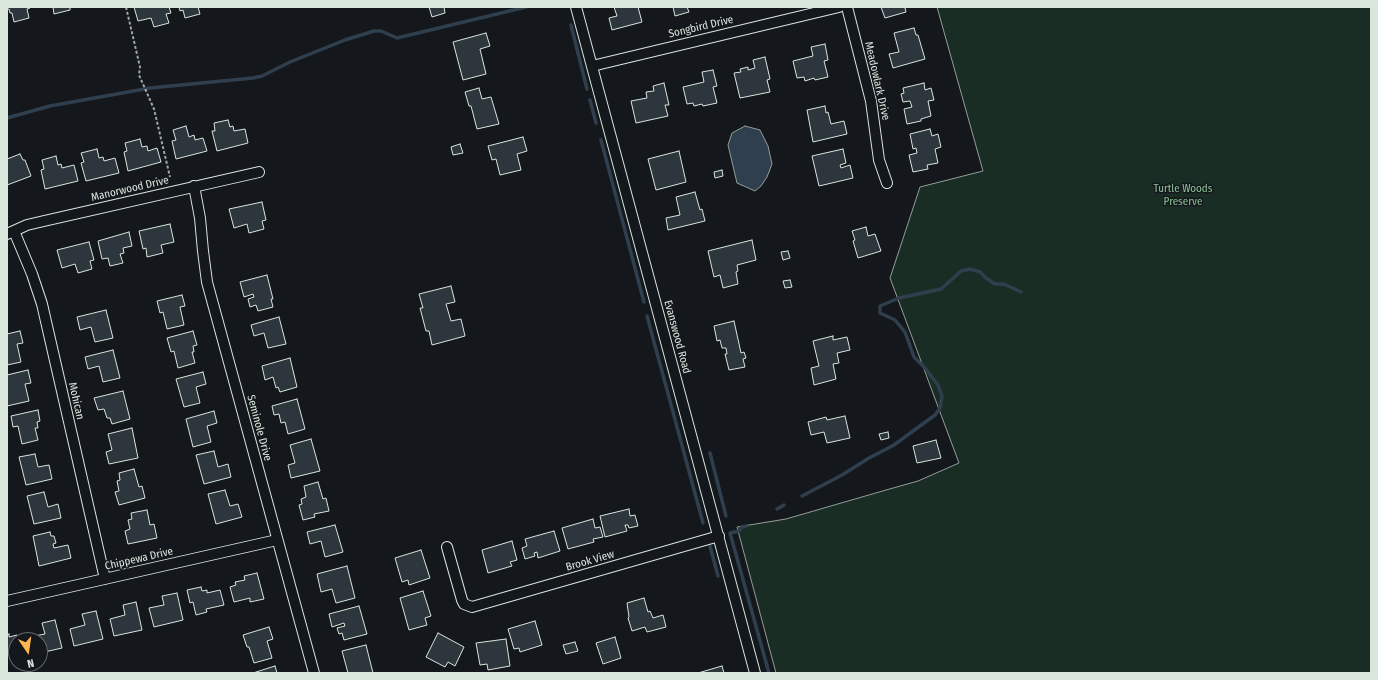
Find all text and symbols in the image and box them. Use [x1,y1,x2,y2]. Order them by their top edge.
street label: Songbird Drive [667,13,735,41]
street label: Meadowlark Drive [862,40,892,122]
street label: Manorwood Drive [90,174,170,204]
park label: Turtle Woods Preserve [1154,182,1212,208]
street label: Evanswood Road [661,299,693,375]
street label: Mohican [65,381,87,421]
street label: Seminole Drive [244,394,274,462]
street label: Chippewa Drive [104,545,174,573]
street label: Brook View [564,548,616,574]
north arrow [8,632,48,672]
text: N [26,656,35,670]

